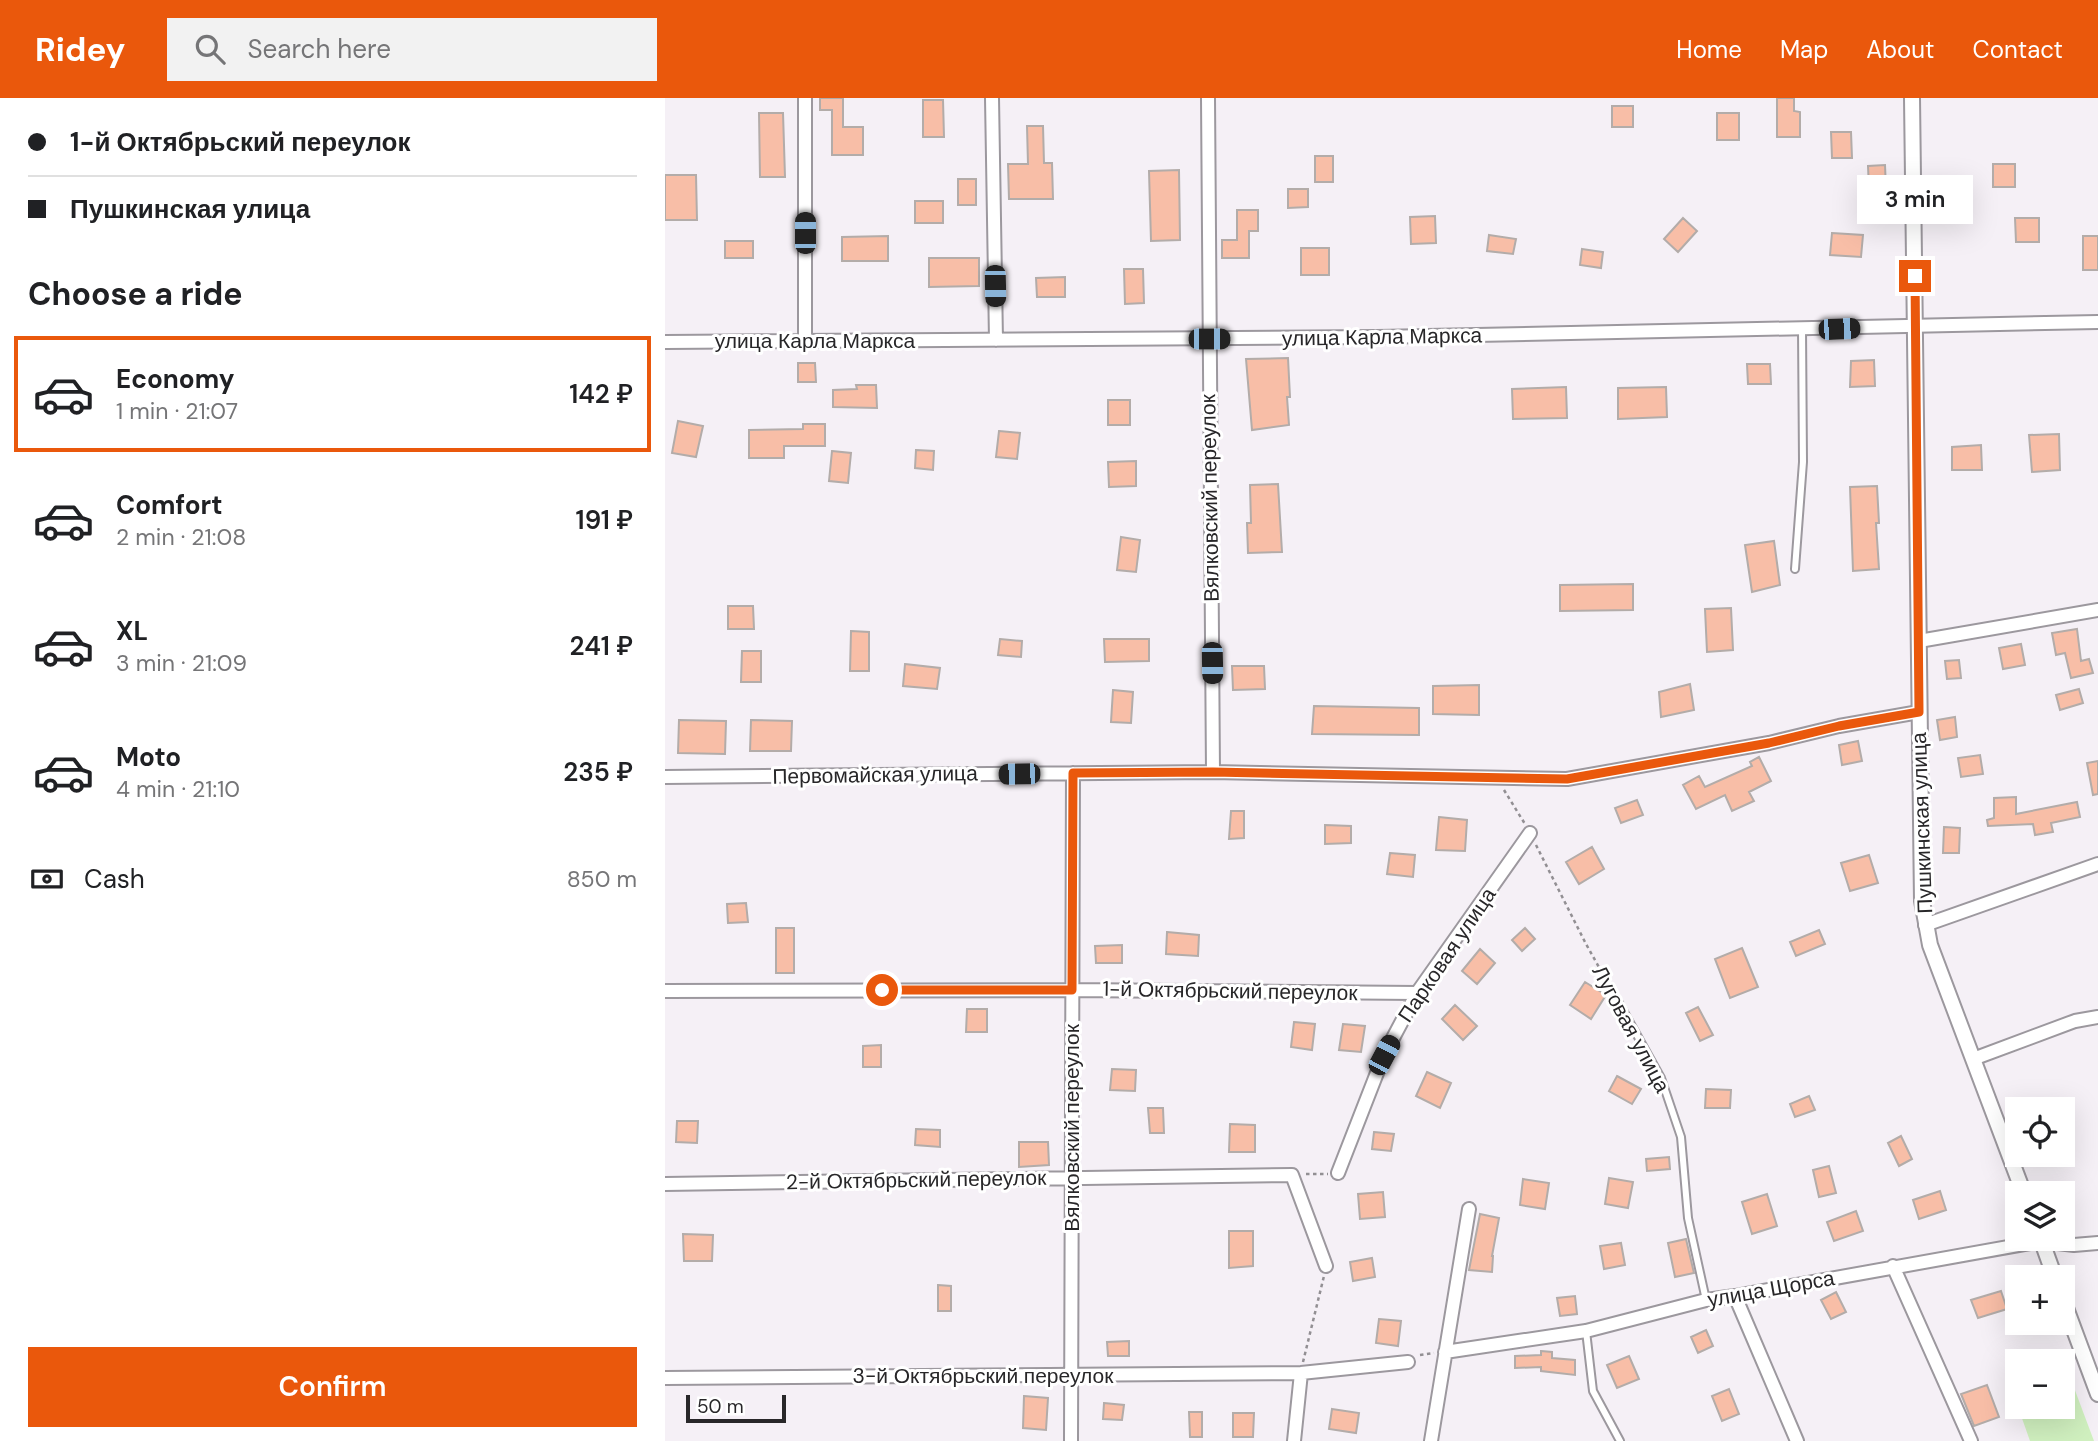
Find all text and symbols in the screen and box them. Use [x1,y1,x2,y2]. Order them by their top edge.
search box [167,18,657,81]
text: Ridey [35,28,125,71]
icon: search [191,30,229,68]
text: Search here [247,32,391,66]
text: Home [1676,34,1742,65]
text: Map [1780,34,1828,65]
text: About [1866,34,1935,65]
text: Contact [1973,34,2063,65]
text: 1-й Октябрьский переулок [70,125,411,159]
callout: 3 min [1857,174,1973,223]
text: 3 min [1885,184,1945,214]
text: Пушкинская улица [70,192,310,226]
car [795,212,816,254]
route end [1899,260,1931,292]
car [985,265,1006,307]
text: Choose a ride [28,273,243,315]
car [1818,318,1861,340]
street label: улица Карла Маркса [1282,321,1483,353]
street label: улица Карла Маркса [715,327,916,355]
car [1189,329,1231,350]
text: Economy [116,362,234,396]
icon: car [32,363,95,426]
text: 142 ₽ [569,377,633,411]
street label: Вялковский переулок [1194,393,1226,602]
text: 1 min · 21:07 [116,396,238,426]
text: Comfort [116,488,222,522]
icon: car [32,489,95,552]
text: 191 ₽ [576,503,633,537]
text: 2 min · 21:08 [116,522,246,552]
text: XL [116,614,148,648]
icon: car [32,615,95,678]
text: 241 ₽ [570,629,633,663]
car [1202,642,1223,684]
text: 3 min · 21:09 [116,648,247,678]
street label: Пушкинская улица [1905,732,1939,914]
text: Moto [116,740,181,774]
icon: car [32,741,95,804]
text: 235 ₽ [563,755,633,789]
street label: Первомайская улица [772,759,978,791]
car [998,763,1041,785]
text: 4 min · 21:10 [116,774,240,804]
icon: cash [28,860,66,898]
text: Cash [84,862,145,896]
text: 850 m [567,864,637,894]
street label: Парковая улица [1392,882,1503,1028]
street label: Луговая улица [1586,960,1677,1098]
route start [866,974,898,1006]
street label: 1-й Октябрьский переулок [1102,975,1358,1007]
street label: Вялковский переулок [1058,1023,1086,1232]
car [1365,1032,1404,1078]
map controls [2005,1097,2075,1419]
button: locate [2005,1097,2075,1167]
street label: 2-й Октябрьский переулок [786,1164,1047,1196]
button: layers [2005,1181,2075,1251]
street label: улица Щорса [1705,1264,1837,1314]
button: + [2005,1265,2075,1335]
button: Confirm [28,1347,637,1427]
button: − [2005,1349,2075,1419]
street label: 3-й Октябрьский переулок [853,1362,1114,1390]
scale bar [686,1392,786,1424]
text: 50 m [697,1394,744,1419]

